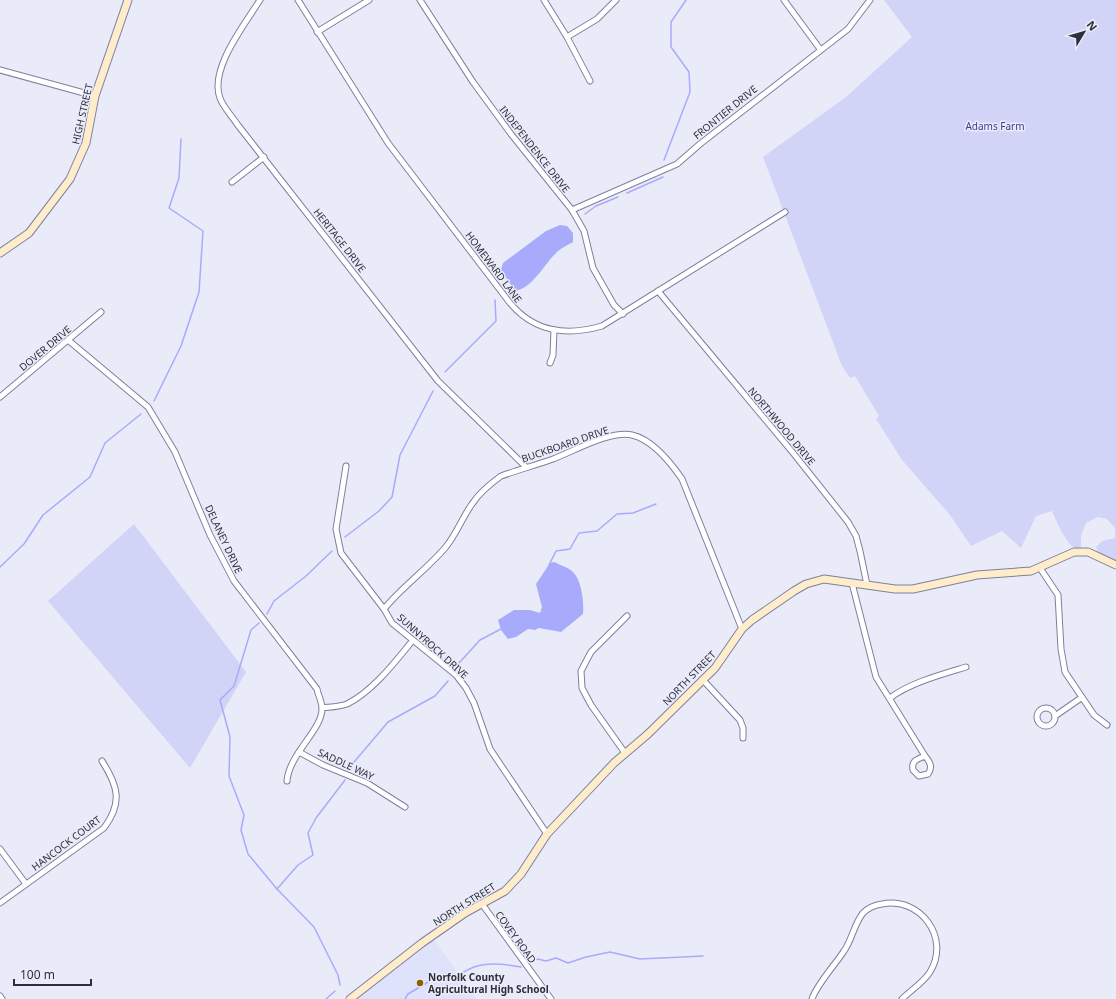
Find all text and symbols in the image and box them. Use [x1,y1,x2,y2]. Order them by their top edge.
north arrow [1064,12,1104,52]
text: N [1084,17,1101,34]
street label: HIGH STREET [68,82,96,146]
street label: FRONTIER DRIVE [690,82,760,142]
street label: INDEPENDENCE DRIVE [497,103,573,195]
park label: Adams Farm [965,119,1025,133]
street label: HERITAGE DRIVE [311,205,369,275]
street label: HOMEWARD LANE [463,228,525,306]
street label: DOVER DRIVE [16,322,74,374]
street label: NORTHWOOD DRIVE [745,384,819,468]
street label: BUCKBOARD DRIVE [520,422,610,466]
street label: DELANEY DRIVE [202,502,246,576]
street label: SUNNYROCK DRIVE [394,610,472,682]
street label: NORTH STREET [659,647,719,708]
street label: SADDLE WAY [316,745,377,783]
street label: HANCOCK COURT [28,812,104,874]
street label: NORTH STREET [430,879,498,929]
street label: COVEY ROAD [492,908,540,966]
scale bar [14,961,91,987]
text: 100 m [20,966,55,983]
place label: Norfolk County Agricultural High School [428,970,549,996]
marker: Norfolk County Agricultural High School [415,978,425,988]

